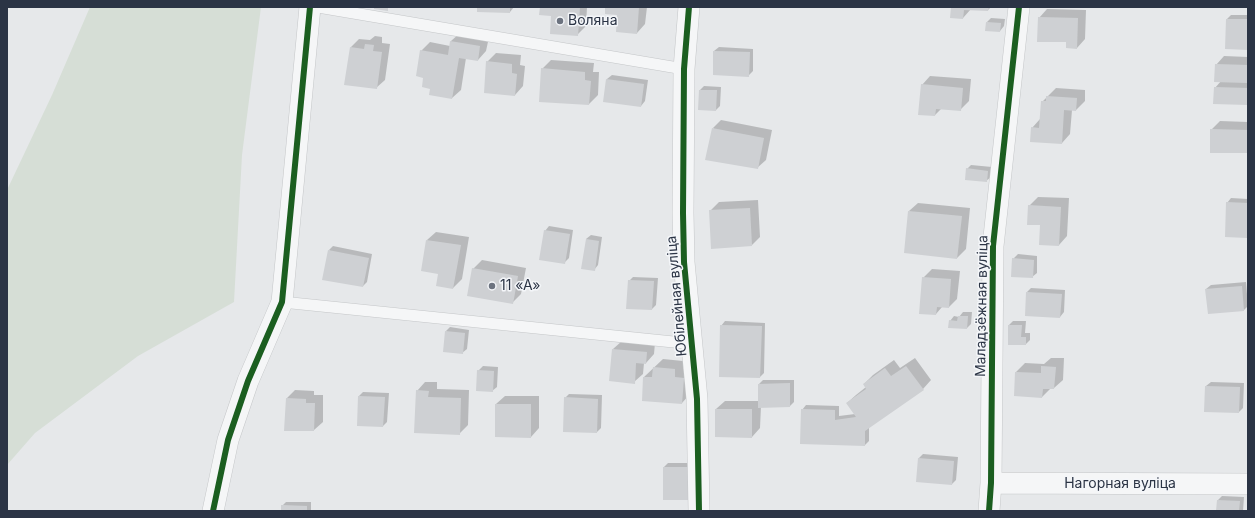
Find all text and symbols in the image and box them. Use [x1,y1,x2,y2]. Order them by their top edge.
place label: Воляна [568,13,618,29]
marker: Воляна [555,16,565,26]
street label: Юбілейная вуліца [663,235,691,357]
street label: Маладзёжная вуліца [972,235,992,377]
place label: 11 «А» [500,278,540,294]
marker: 11 «А» [487,281,497,291]
street label: Нагорная вуліца [1064,476,1176,492]

